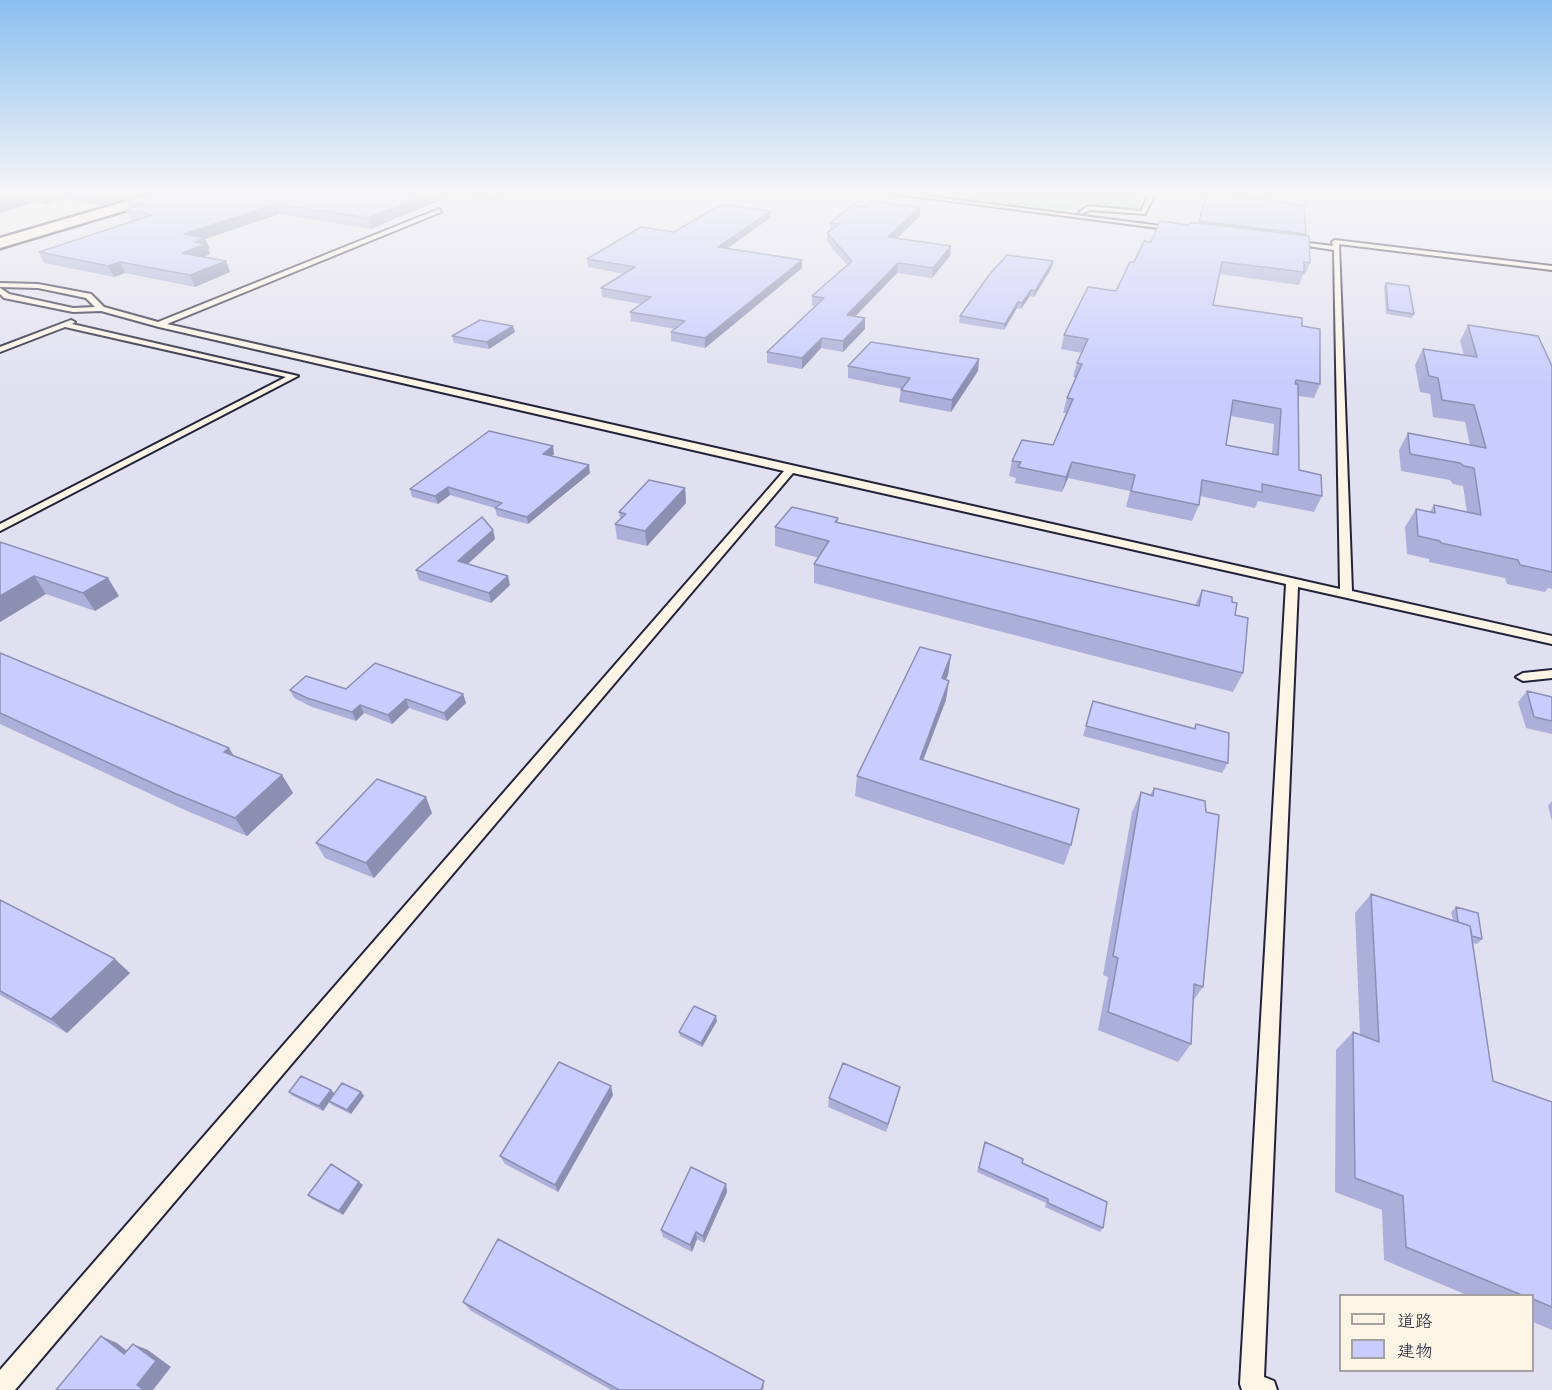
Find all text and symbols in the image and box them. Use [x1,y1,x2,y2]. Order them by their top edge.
legend [1339,1294,1534,1372]
text: 道路 [1397,1310,1433,1333]
text: 建物 [1397,1340,1433,1363]

